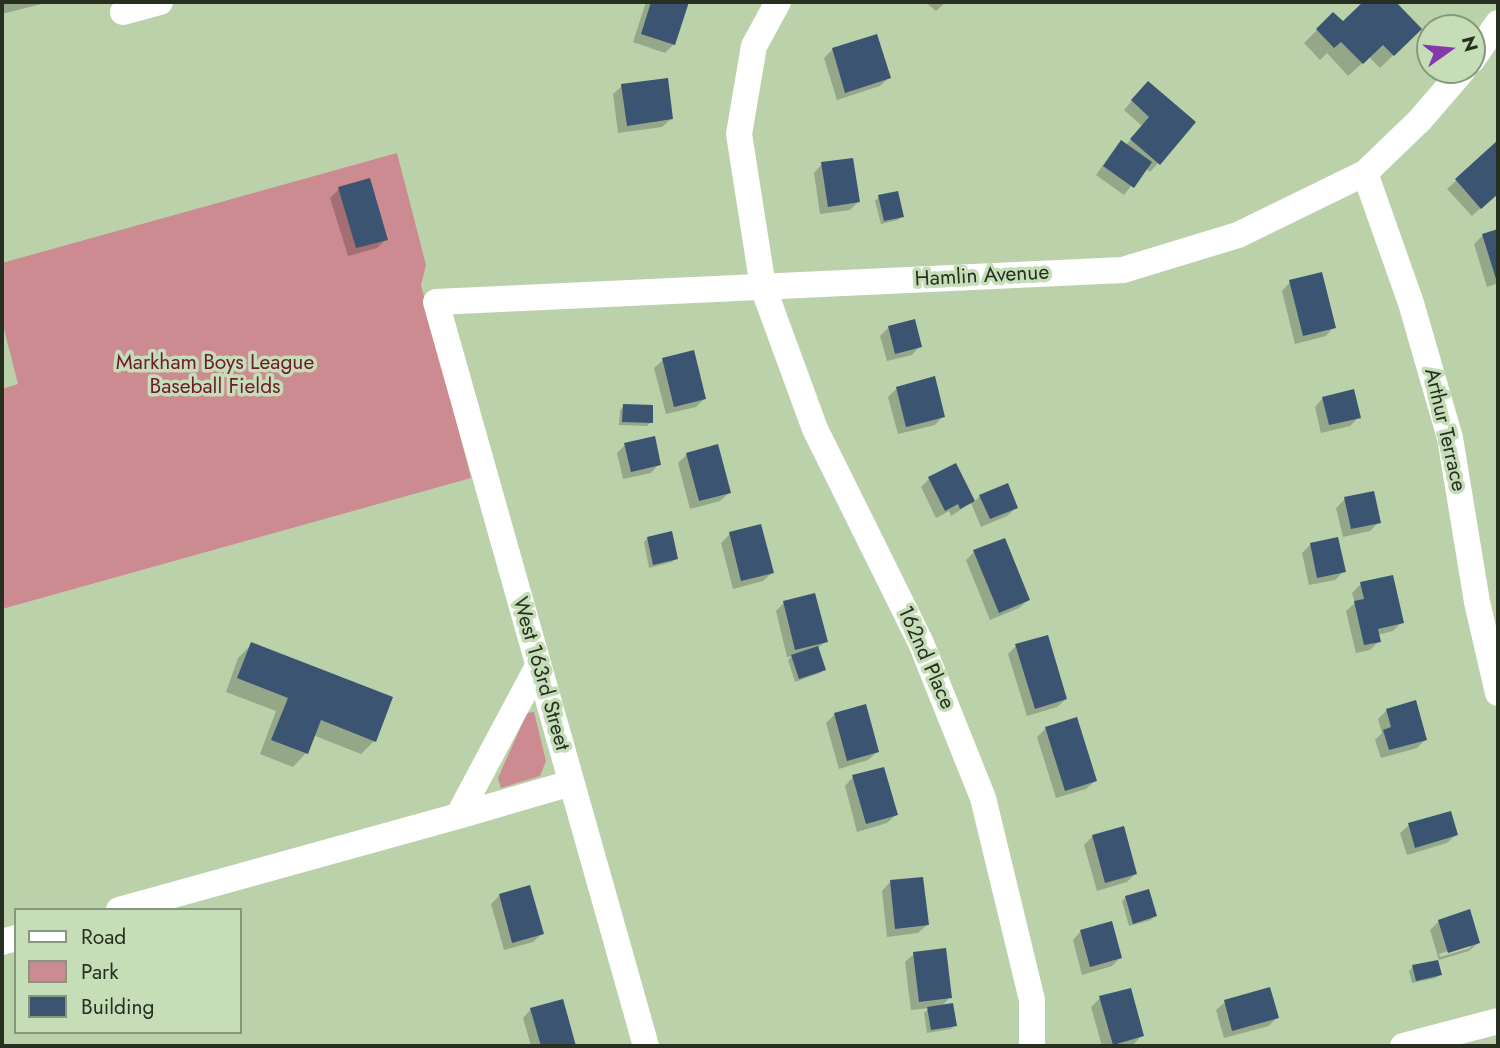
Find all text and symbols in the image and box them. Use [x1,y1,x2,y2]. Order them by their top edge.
north arrow [1416,14,1486,84]
text: N [1455,33,1485,55]
street label: Hamlin Avenue [914,261,1050,293]
park label: Markham Boys League Baseball Fields [116,351,314,401]
street label: Arthur Terrace [1418,366,1470,494]
street label: West 163rd Street [506,594,574,754]
street label: 162nd Place [891,603,959,713]
legend [14,908,242,1034]
text: Road [81,922,126,952]
text: Park [81,957,118,987]
text: Building [81,992,154,1022]

